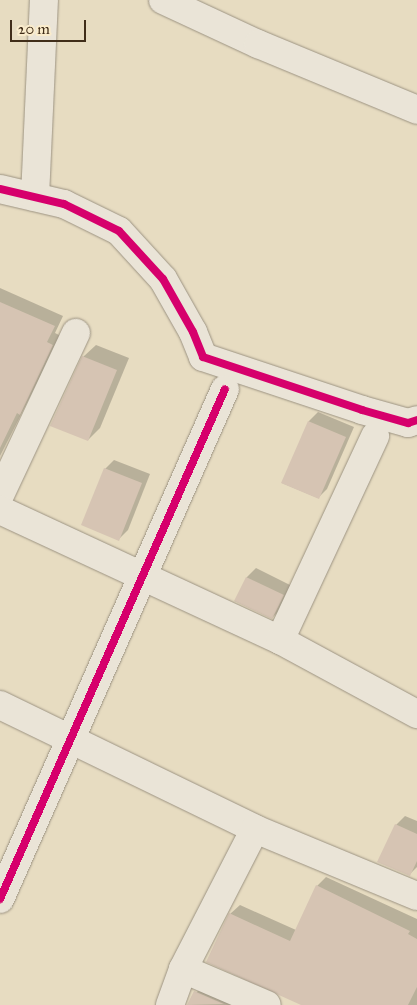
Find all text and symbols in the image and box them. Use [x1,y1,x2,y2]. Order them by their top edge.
scale bar [12,10,89,42]
text: 20 m [18,20,50,38]

